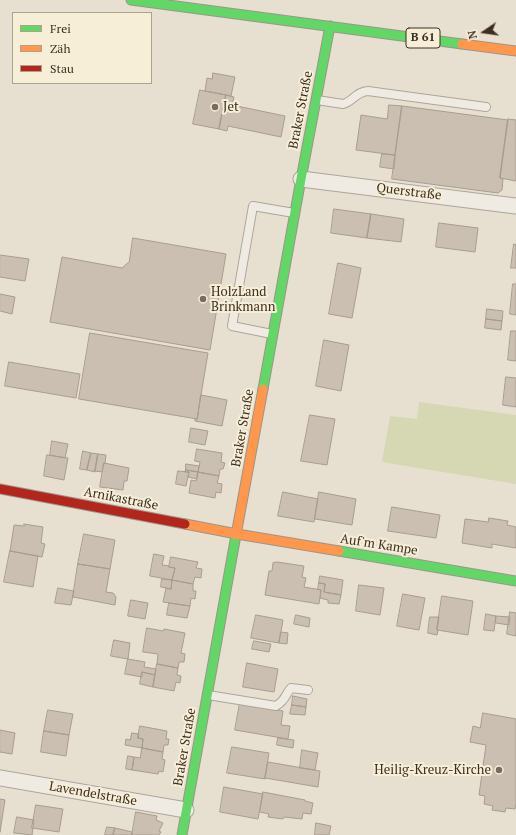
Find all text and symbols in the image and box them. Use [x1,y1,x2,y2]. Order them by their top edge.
legend [12,12,152,84]
north arrow [464,12,504,52]
text: Frei [50,21,71,36]
road number: B 61 [406,28,440,48]
text: N [465,29,480,40]
text: Zäh [50,41,70,56]
text: Stau [50,61,74,76]
street label: Braker Straße [286,70,316,150]
place label: Jet [223,99,239,115]
marker: Jet [210,102,220,112]
street label: Querstraße [376,180,442,204]
place label: HolzLand Brinkmann [211,284,276,315]
marker: HolzLand Brinkmann [198,294,208,304]
street label: Braker Straße [228,388,258,468]
street label: Arnikastraße [82,484,160,514]
street label: Auf'm Kampe [339,531,419,559]
street label: Braker Straße [170,707,200,787]
place label: Heilig-Kreuz-Kirche [374,762,491,778]
marker: Heilig-Kreuz-Kirche [494,765,504,775]
street label: Lavendelstraße [48,779,138,809]

